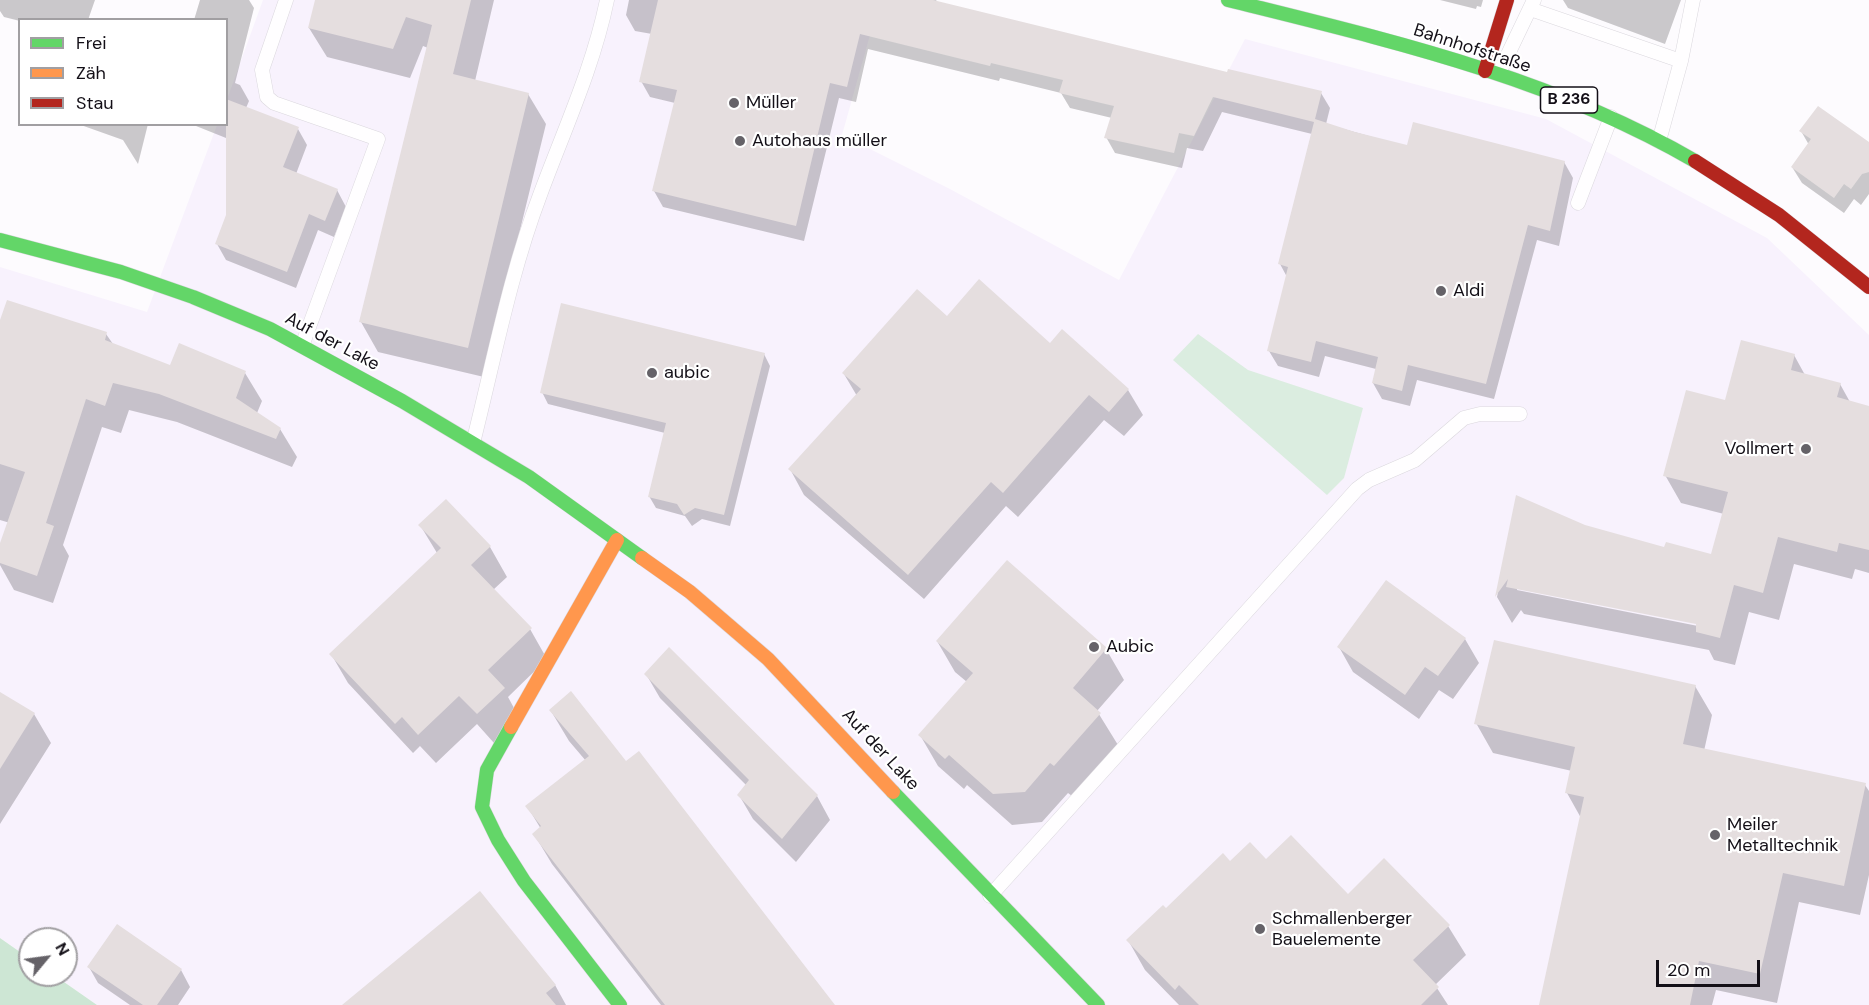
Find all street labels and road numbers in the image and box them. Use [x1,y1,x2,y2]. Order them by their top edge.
street label: Bahnhofstraße [1411,20,1533,78]
road number: B 236 [1540,87,1598,113]
street label: Auf der Lake [281,308,383,376]
street label: Auf der Lake [837,705,923,795]

